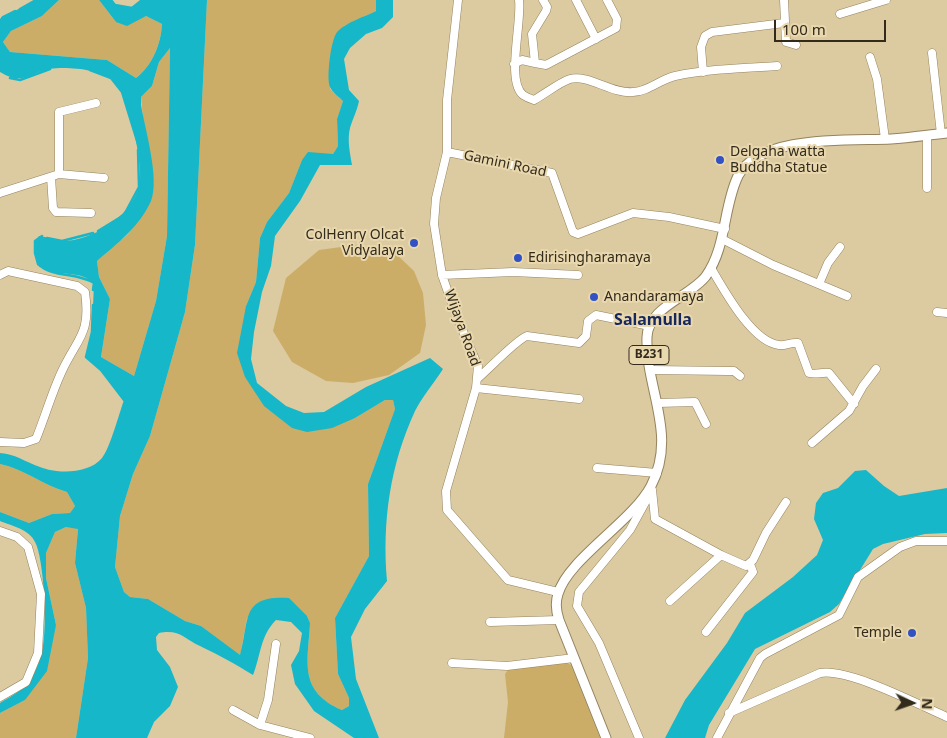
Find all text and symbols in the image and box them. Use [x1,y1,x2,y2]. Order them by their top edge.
scale bar [777,10,890,42]
text: 100 m [782,19,826,39]
place label: Delgaha watta Buddha Statue [730,144,827,176]
street label: Gamini Road [462,147,548,181]
marker: Delgaha watta Buddha Statue [714,154,726,166]
place label: ColHenry Olcat Vidyalaya [305,227,404,260]
marker: ColHenry Olcat Vidyalaya [408,237,420,249]
place label: Edirisingharamaya [528,250,651,266]
marker: Edirisingharamaya [512,252,524,264]
street label: Wijaya Road [440,287,484,369]
place label: Anandaramaya [604,289,704,305]
marker: Anandaramaya [588,291,600,303]
district label: Salamulla [614,310,692,330]
road number: B231 [629,346,669,364]
place label: Temple [854,625,902,641]
marker: Temple [906,627,918,639]
north arrow [887,678,937,728]
text: N [918,698,937,710]

